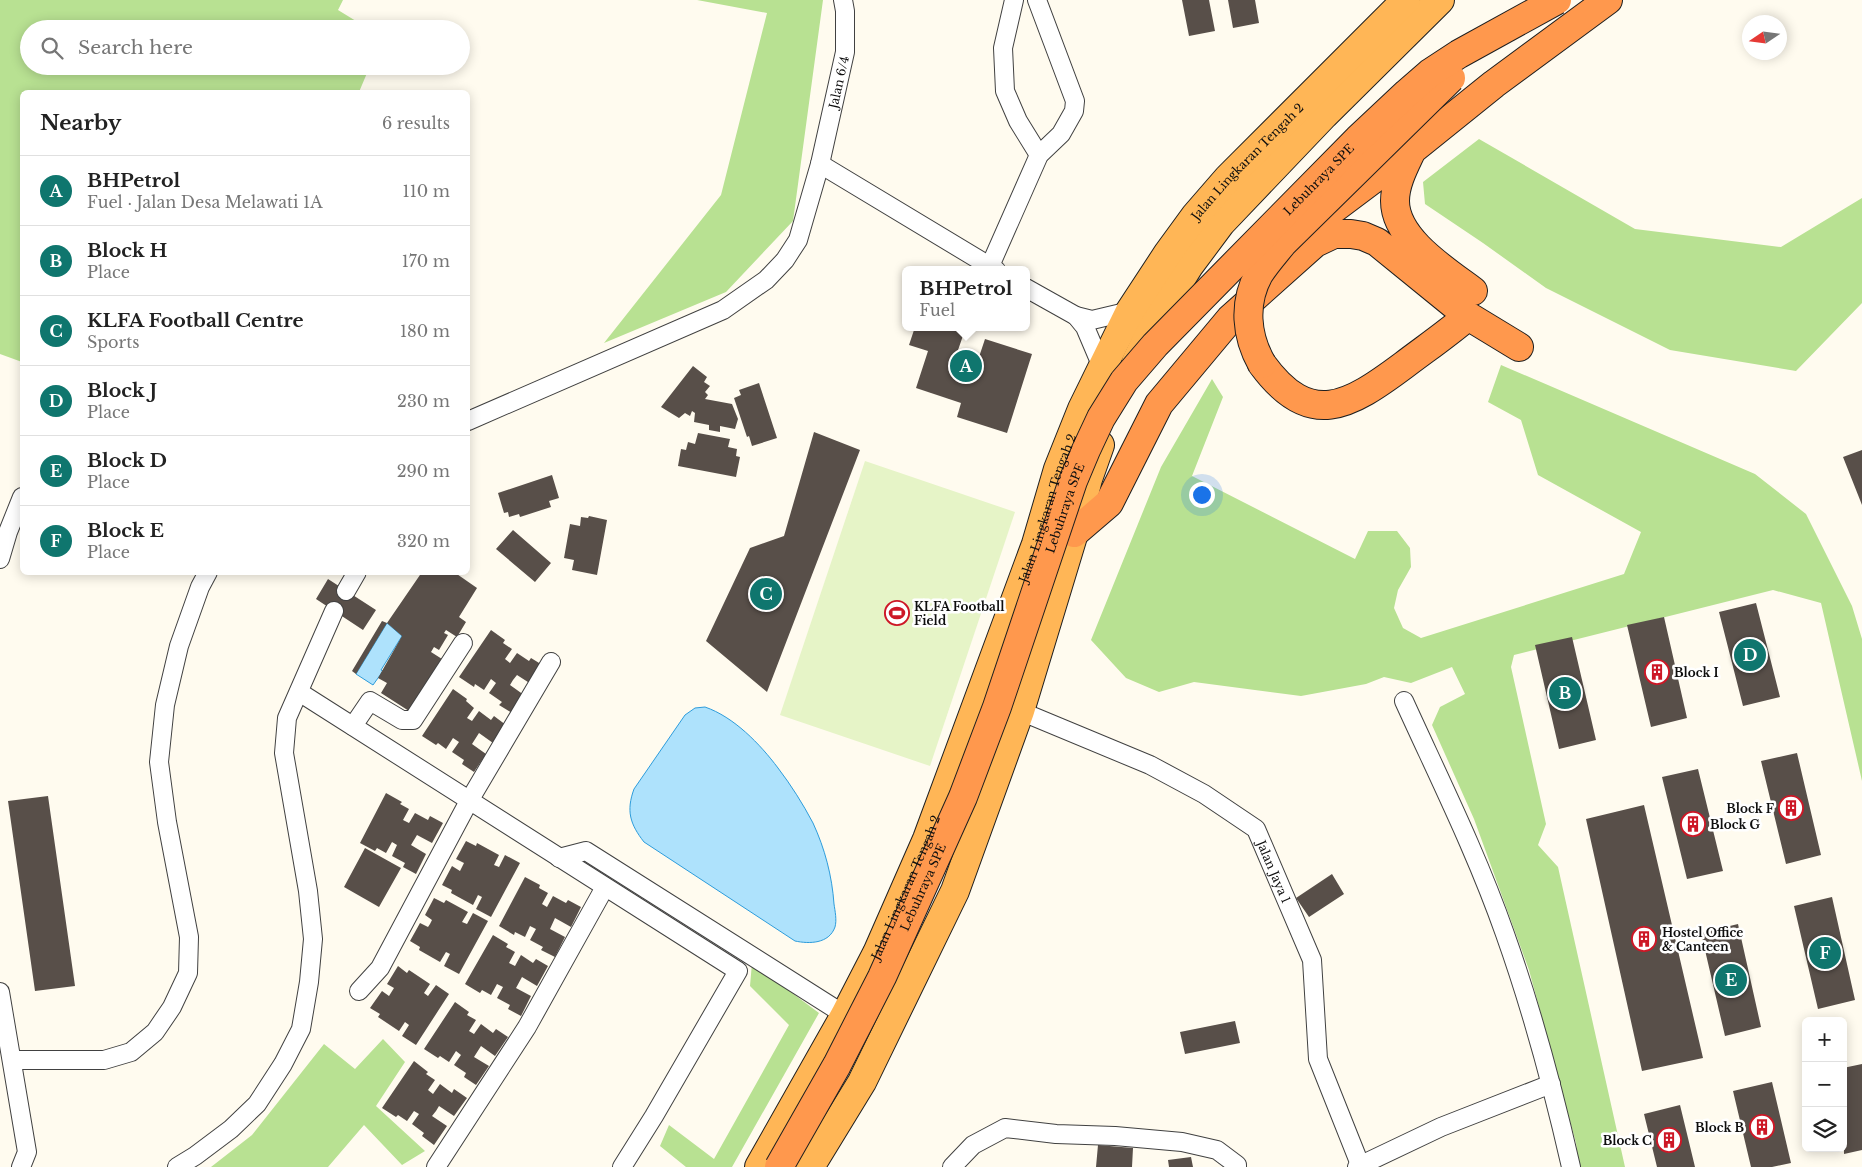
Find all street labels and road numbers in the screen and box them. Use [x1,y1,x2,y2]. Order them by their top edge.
street label: Jalan 6/4 [825,54,851,112]
street label: Jalan Lingkaran Tengah 2 [1186,100,1306,224]
street label: Lebuhraya SPE [1280,140,1357,218]
street label: Jalan Lingkaran Tengah 2 [1014,431,1079,586]
street label: Lebuhraya SPE [1042,460,1087,555]
street label: Jalan Lingkaran Tengah 2 [866,813,943,964]
street label: Jalan Jaya 1 [1253,836,1294,905]
street label: Lebuhraya SPE [896,841,949,933]

